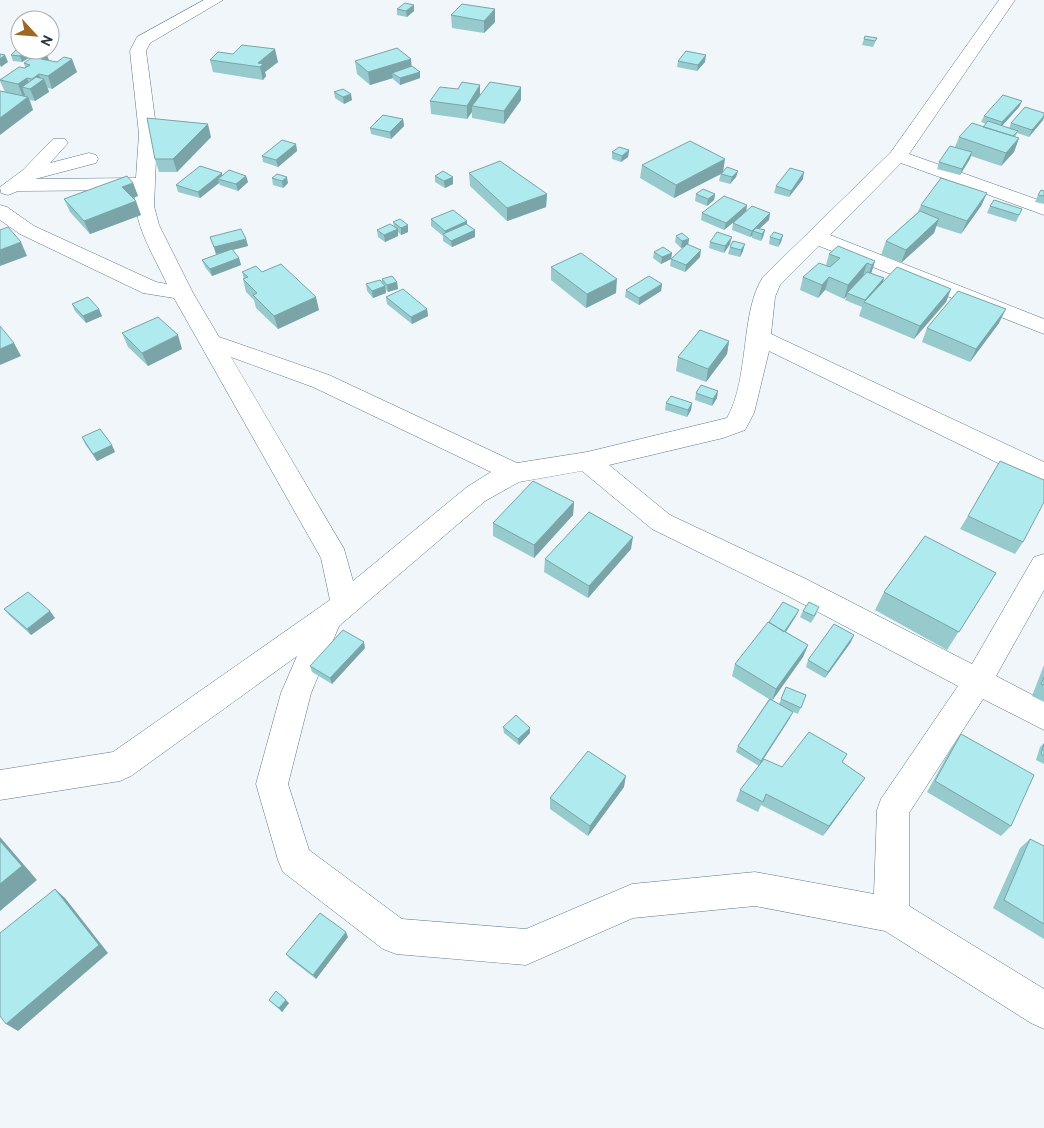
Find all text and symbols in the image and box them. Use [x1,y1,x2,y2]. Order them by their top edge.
north arrow [10,10,60,60]
text: N [35,32,55,48]

